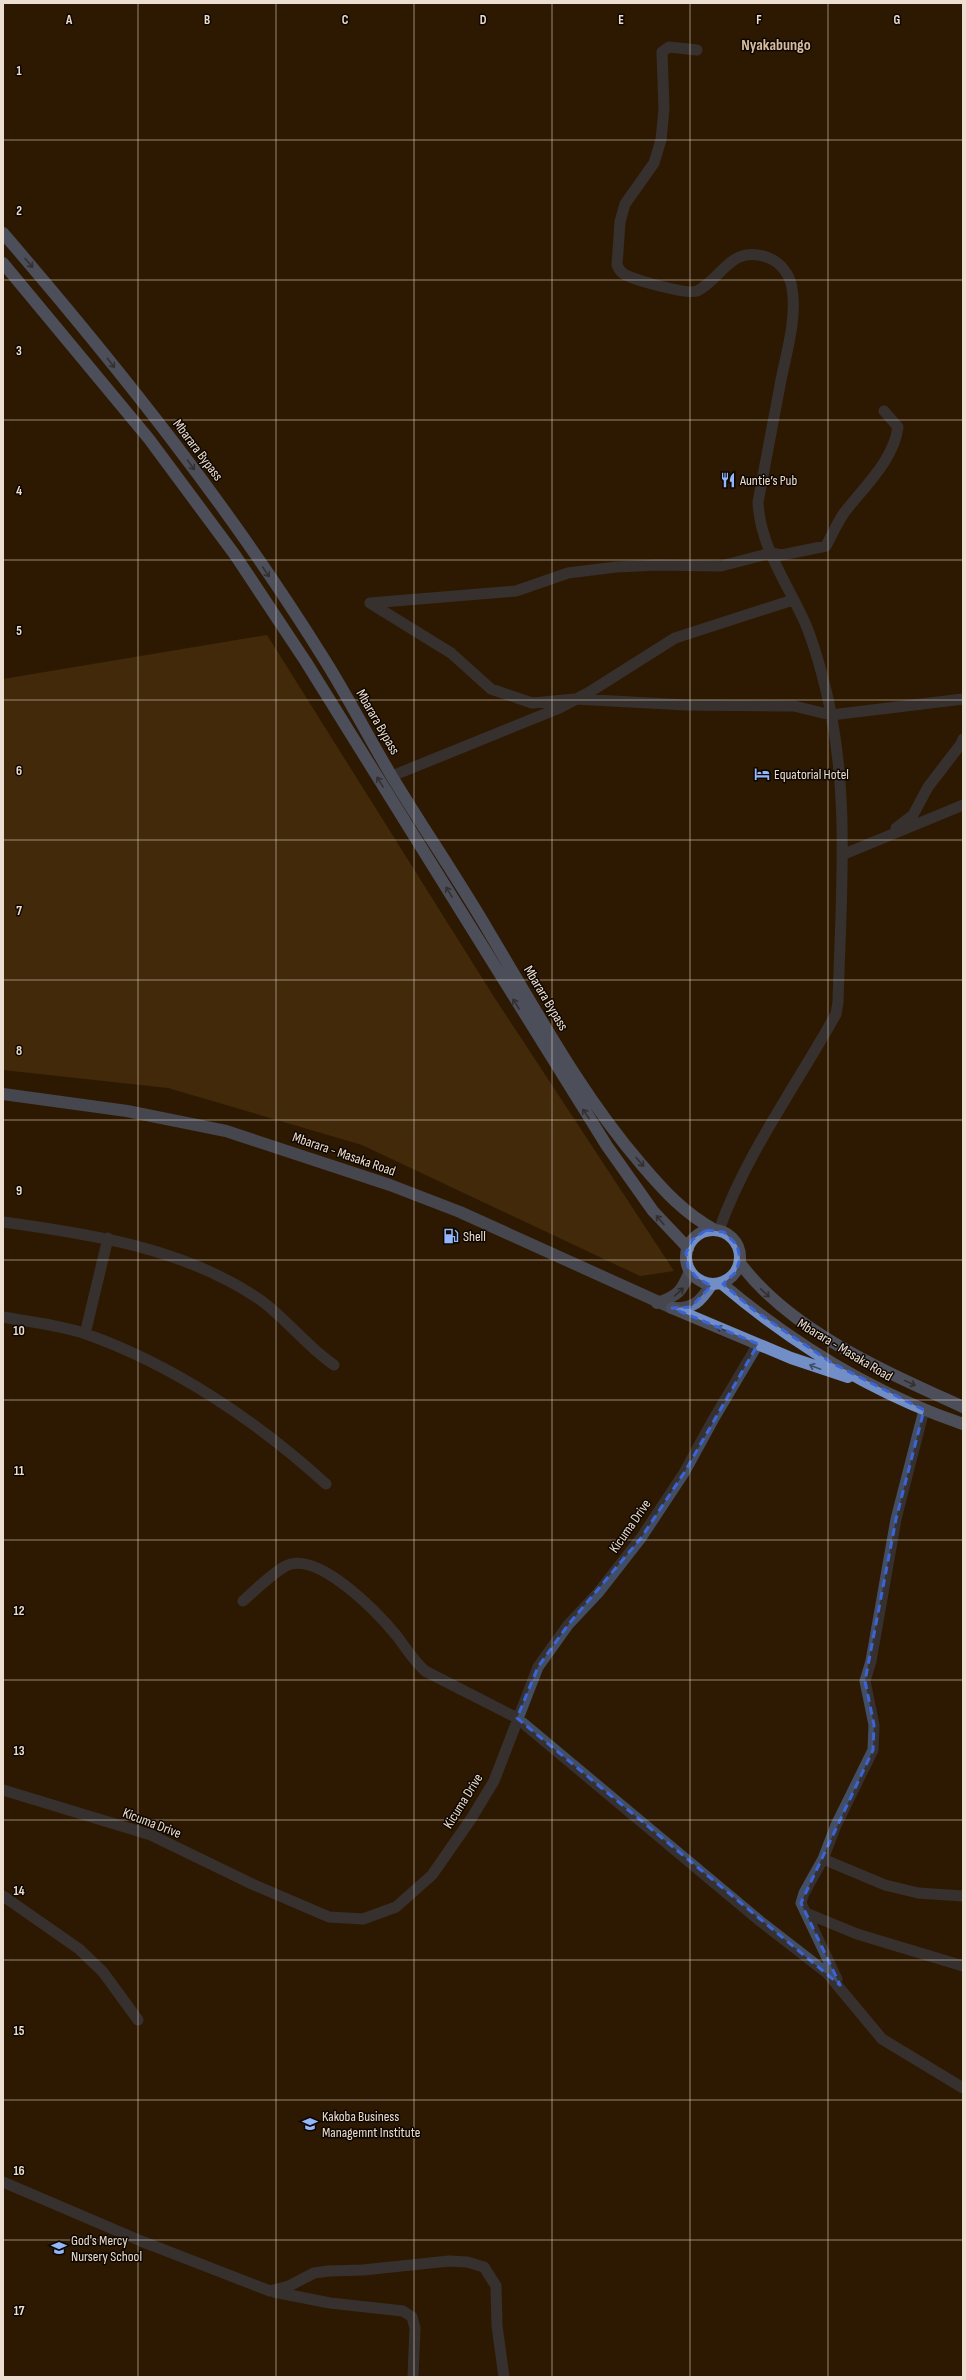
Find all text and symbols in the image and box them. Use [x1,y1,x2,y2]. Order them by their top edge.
text: A [65,12,73,28]
text: B [204,12,210,28]
text: C [342,12,349,28]
text: D [480,12,487,28]
text: E [618,12,624,28]
text: F [756,12,762,28]
text: G [894,12,901,28]
district label: Nyakabungo [741,36,811,55]
text: 1 [16,63,22,79]
text: 2 [16,203,22,219]
one-way arrow [24,257,33,268]
text: 3 [16,343,22,359]
one-way arrow [107,357,116,368]
street label: Mbarara Bypass [169,416,227,484]
one-way arrow [187,460,195,471]
restaurant icon: Auntie’s Pub [719,471,737,489]
place label: Auntie’s Pub [739,472,797,489]
text: 4 [16,483,22,499]
one-way arrow [262,566,270,577]
text: 5 [16,623,22,639]
street label: Mbarara Bypass [352,686,404,758]
text: 6 [16,763,22,779]
hotel icon: Equatorial Hotel [753,765,771,783]
place label: Equatorial Hotel [774,766,849,783]
one-way arrow [376,777,384,788]
one-way arrow [445,886,453,898]
text: 7 [16,903,22,919]
street label: Mbarara Bypass [520,962,572,1034]
one-way arrow [512,998,520,1010]
text: 8 [16,1043,22,1059]
one-way arrow [582,1108,590,1119]
street label: Mbarara - Masaka Road [290,1128,398,1180]
one-way arrow [635,1157,644,1168]
text: 9 [16,1183,22,1199]
one-way arrow [656,1215,665,1225]
fuel station icon: Shell [442,1227,460,1245]
place label: Shell [463,1228,486,1245]
one-way arrow [673,1287,684,1296]
one-way arrow [760,1288,770,1298]
street label: Mbarara - Masaka Road [794,1315,896,1385]
text: 10 [13,1323,25,1339]
one-way arrow [716,1325,728,1332]
one-way arrow [810,1363,822,1371]
one-way arrow [904,1380,916,1387]
text: 11 [14,1463,24,1479]
street label: Kicuma Drive [605,1496,655,1556]
text: 12 [14,1603,25,1619]
text: 13 [14,1743,25,1759]
street label: Kicuma Drive [440,1770,486,1832]
street label: Kicuma Drive [120,1804,184,1842]
text: 14 [13,1883,25,1899]
text: 15 [14,2023,25,2039]
place label: Kakoba Business Managemnt Institute [322,2108,420,2141]
school or university icon: Kakoba Business Managemnt Institute [301,2115,319,2133]
text: 16 [13,2163,25,2179]
place label: God's Mercy Nursery School [71,2232,142,2265]
school or university icon: God's Mercy Nursery School [50,2239,68,2257]
text: 17 [14,2303,25,2319]

